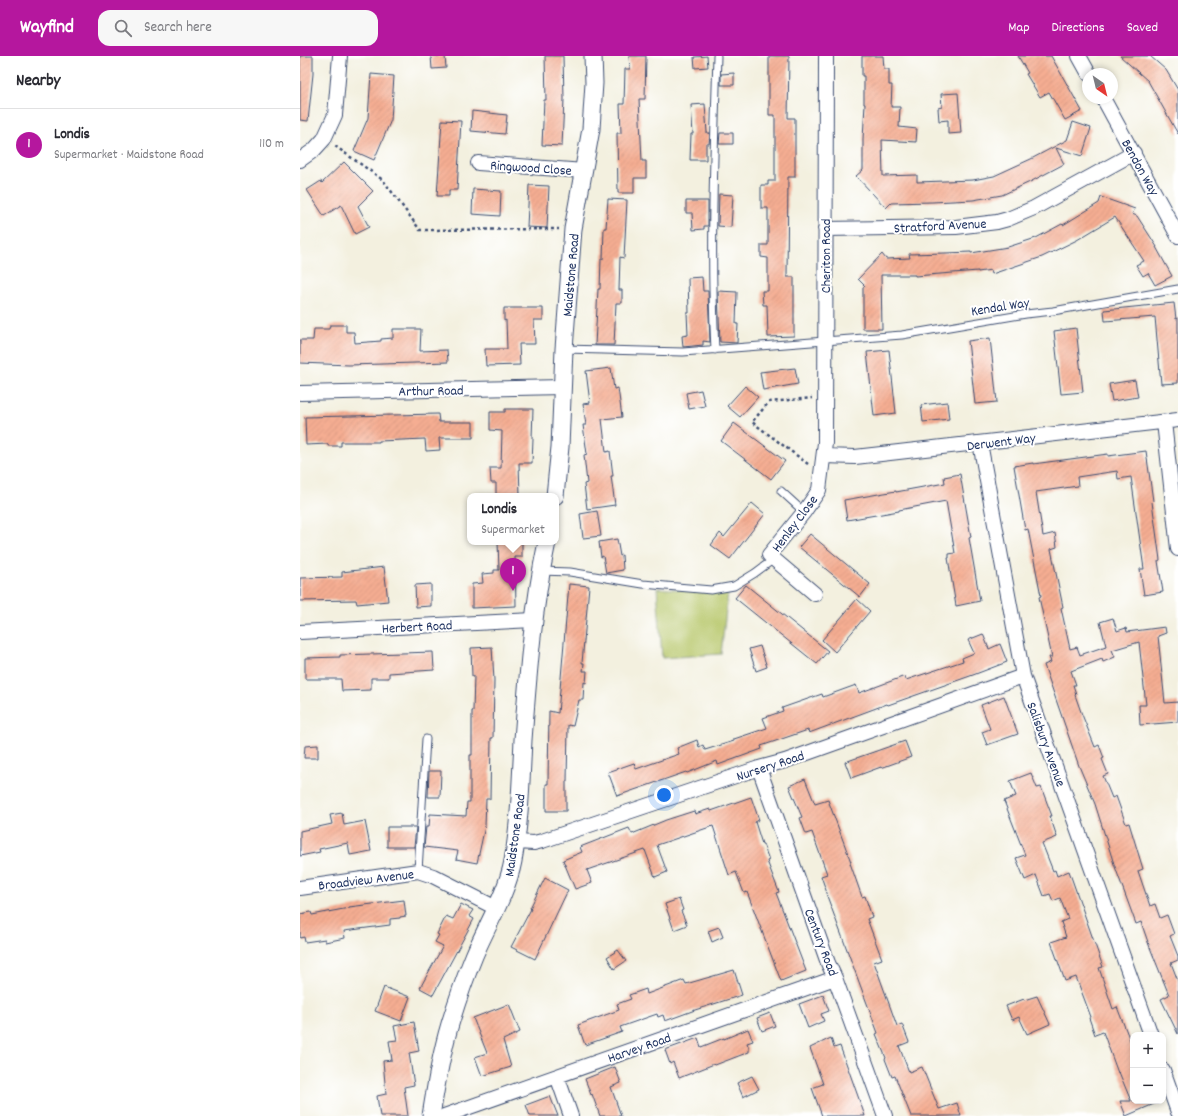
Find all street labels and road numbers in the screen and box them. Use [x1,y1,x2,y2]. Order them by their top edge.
street label: Bendon Way [1115,136,1163,200]
street label: Ringwood Close [489,156,572,182]
street label: Stratford Avenue [893,215,987,239]
street label: Cheriton Road [817,219,837,293]
street label: Maidstone Road [558,233,586,317]
street label: Kendal Way [970,293,1031,322]
street label: Arthur Road [398,381,464,403]
street label: Derwent Way [966,429,1037,457]
street label: Henley Close [768,492,824,557]
street label: Herbert Road [381,616,453,640]
street label: Salisbury Avenue [1021,699,1070,790]
street label: Nursery Road [734,747,807,787]
street label: Maidstone Road [500,793,532,878]
street label: Broadview Avenue [317,865,415,897]
street label: Century Road [798,906,842,979]
street label: Harvey Road [605,1029,674,1069]

